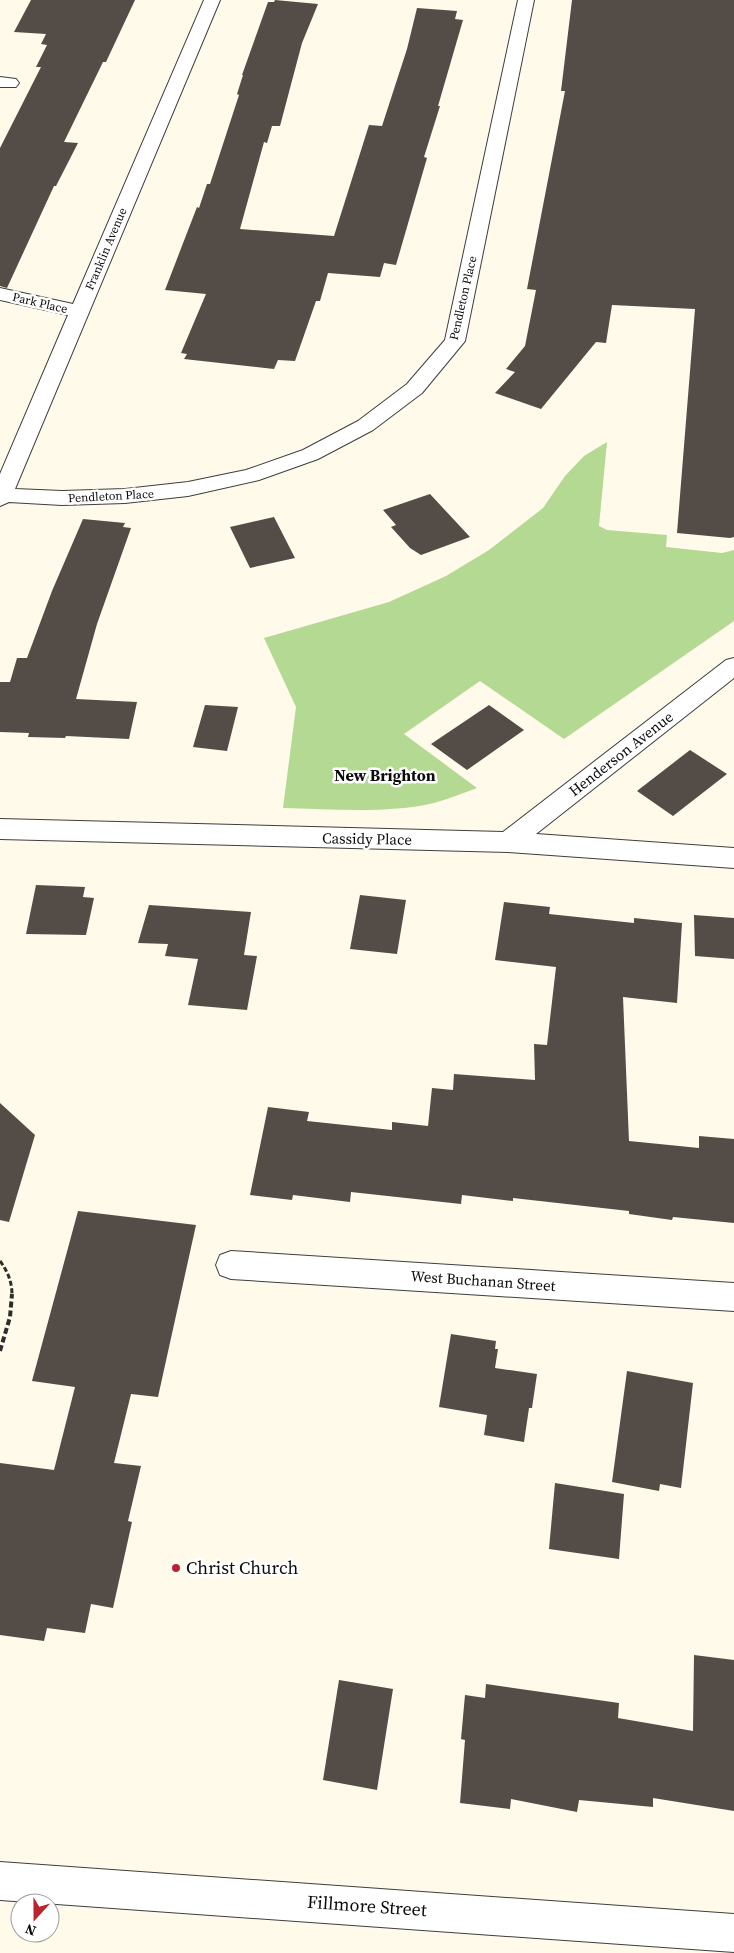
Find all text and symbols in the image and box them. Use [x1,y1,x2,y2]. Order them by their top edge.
street label: Franklin Avenue [81,205,131,293]
street label: Pendleton Place [446,254,480,342]
street label: Park Place [11,289,69,317]
street label: Pendleton Place [68,486,154,506]
street label: Henderson Avenue [564,706,678,801]
district label: New Brighton [334,764,436,786]
street label: Cassidy Place [322,827,412,850]
street label: West Buchanan Street [410,1265,556,1296]
place label: Christ Church [186,1555,299,1580]
marker: Christ Church [170,1562,182,1574]
street label: Fillmore Street [306,1889,428,1922]
north arrow [10,1893,60,1943]
text: N [22,1919,39,1941]

